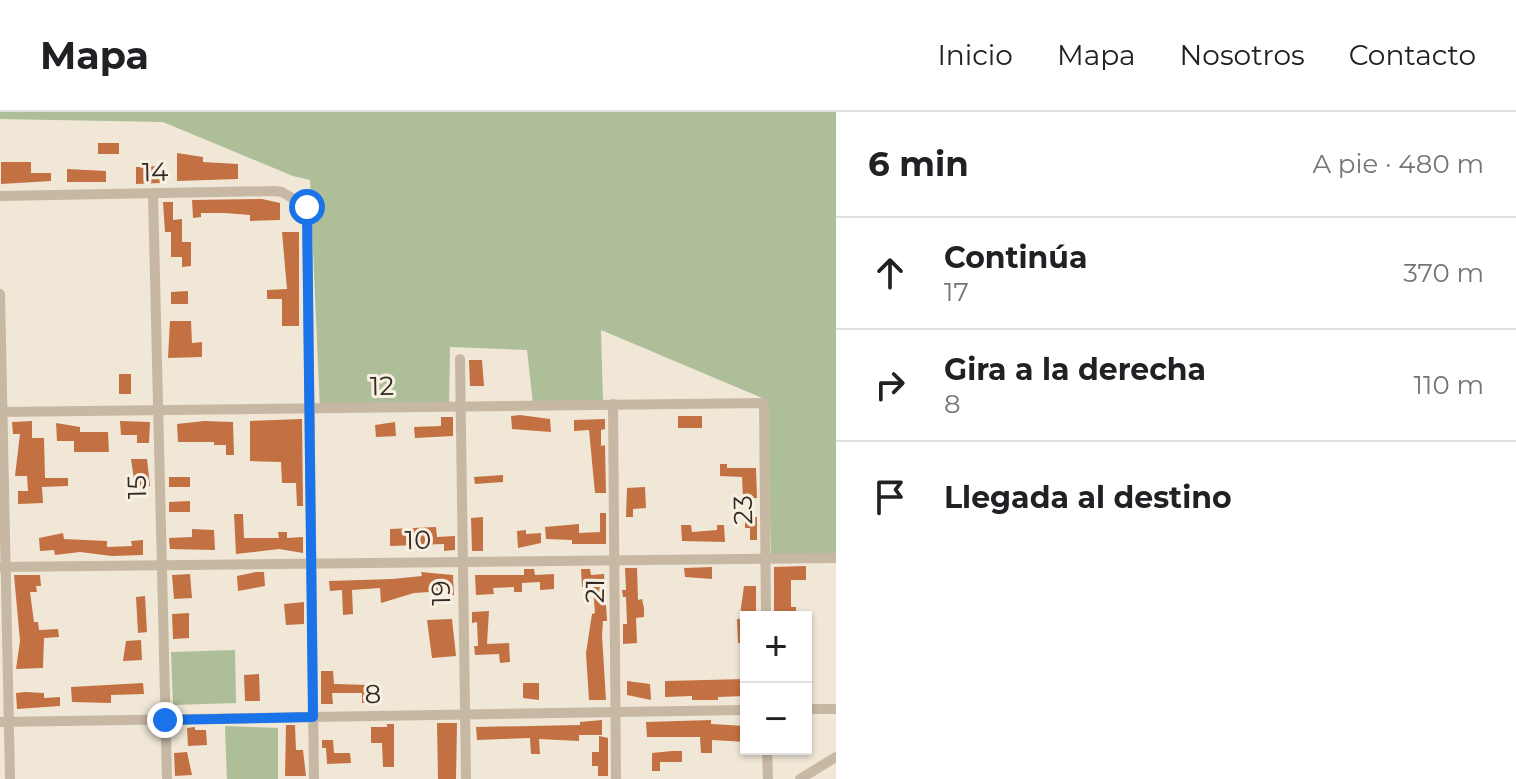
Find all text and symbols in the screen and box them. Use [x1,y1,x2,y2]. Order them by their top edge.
text: Mapa [40,32,149,79]
text: Inicio [937,38,1013,72]
text: Mapa [1057,38,1136,72]
text: Nosotros [1180,38,1305,72]
text: Contacto [1349,38,1476,72]
text: 6 min [868,143,969,185]
text: A pie · 480 m [1312,148,1484,180]
street label: 14 [141,156,169,188]
route start [289,189,325,225]
text: Continúa [944,239,1087,276]
icon: ahead [868,251,912,295]
text: 370 m [1403,257,1484,289]
text: 17 [944,276,969,308]
text: Gira a la derecha [944,351,1206,388]
icon: right [868,363,912,407]
text: 110 m [1414,369,1484,401]
street label: 12 [370,370,394,402]
text: 8 [944,388,961,420]
street label: 15 [121,475,153,499]
icon: arrive [868,475,912,519]
text: Llegada al destino [944,479,1232,516]
street label: 23 [727,495,759,525]
street label: 10 [404,524,432,556]
street label: 21 [579,579,611,603]
street label: 19 [425,580,457,606]
map controls [740,611,812,755]
button: + [740,611,812,683]
street label: 8 [364,678,382,710]
button: − [740,683,812,755]
route end [147,702,183,738]

